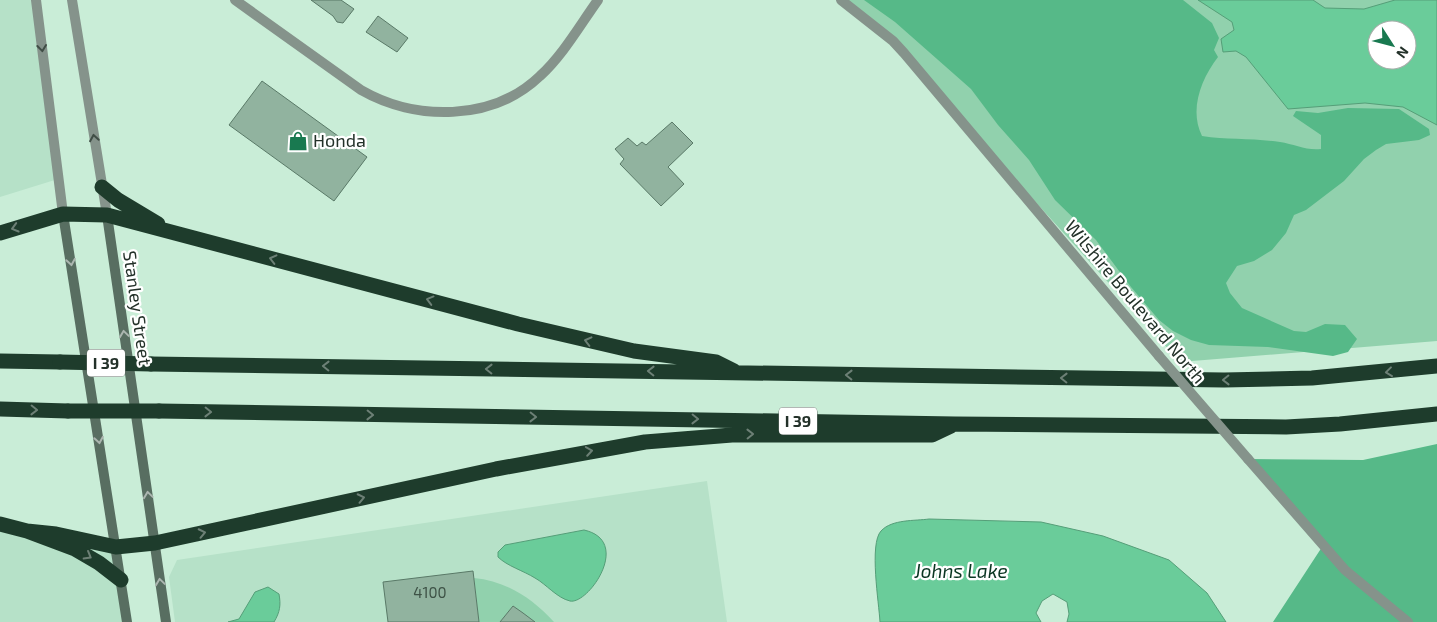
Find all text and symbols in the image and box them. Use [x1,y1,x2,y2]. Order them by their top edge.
north arrow [1367,20,1417,70]
text: N [1393,44,1413,62]
one-way arrow [36,45,47,53]
place label: Honda [313,129,366,151]
shop icon: Honda [287,130,309,152]
one-way arrow [90,134,100,143]
street label: Wilshire Boulevard North [1061,215,1211,387]
one-way arrow [11,223,19,233]
street label: Stanley Street [119,249,157,367]
one-way arrow [270,254,278,264]
one-way arrow [65,258,75,267]
one-way arrow [427,296,435,306]
one-way arrow [119,329,130,337]
one-way arrow [583,336,592,347]
road number: I 39 [87,349,125,376]
one-way arrow [322,361,330,372]
one-way arrow [485,364,492,374]
one-way arrow [647,366,654,376]
one-way arrow [1384,366,1392,377]
one-way arrow [844,369,852,380]
one-way arrow [1060,373,1068,383]
one-way arrow [1222,375,1230,385]
one-way arrow [30,405,38,415]
one-way arrow [204,407,212,417]
road number: I 39 [779,408,817,434]
one-way arrow [367,409,375,420]
one-way arrow [530,412,537,422]
one-way arrow [692,414,700,425]
one-way arrow [746,429,754,440]
one-way arrow [93,436,104,444]
one-way arrow [584,447,593,457]
one-way arrow [143,490,153,499]
one-way arrow [357,493,365,504]
one-way arrow [198,528,207,538]
one-way arrow [83,550,92,560]
water label: Johns Lake [913,559,1008,582]
one-way arrow [155,578,166,586]
house number: 4100 [413,583,447,601]

